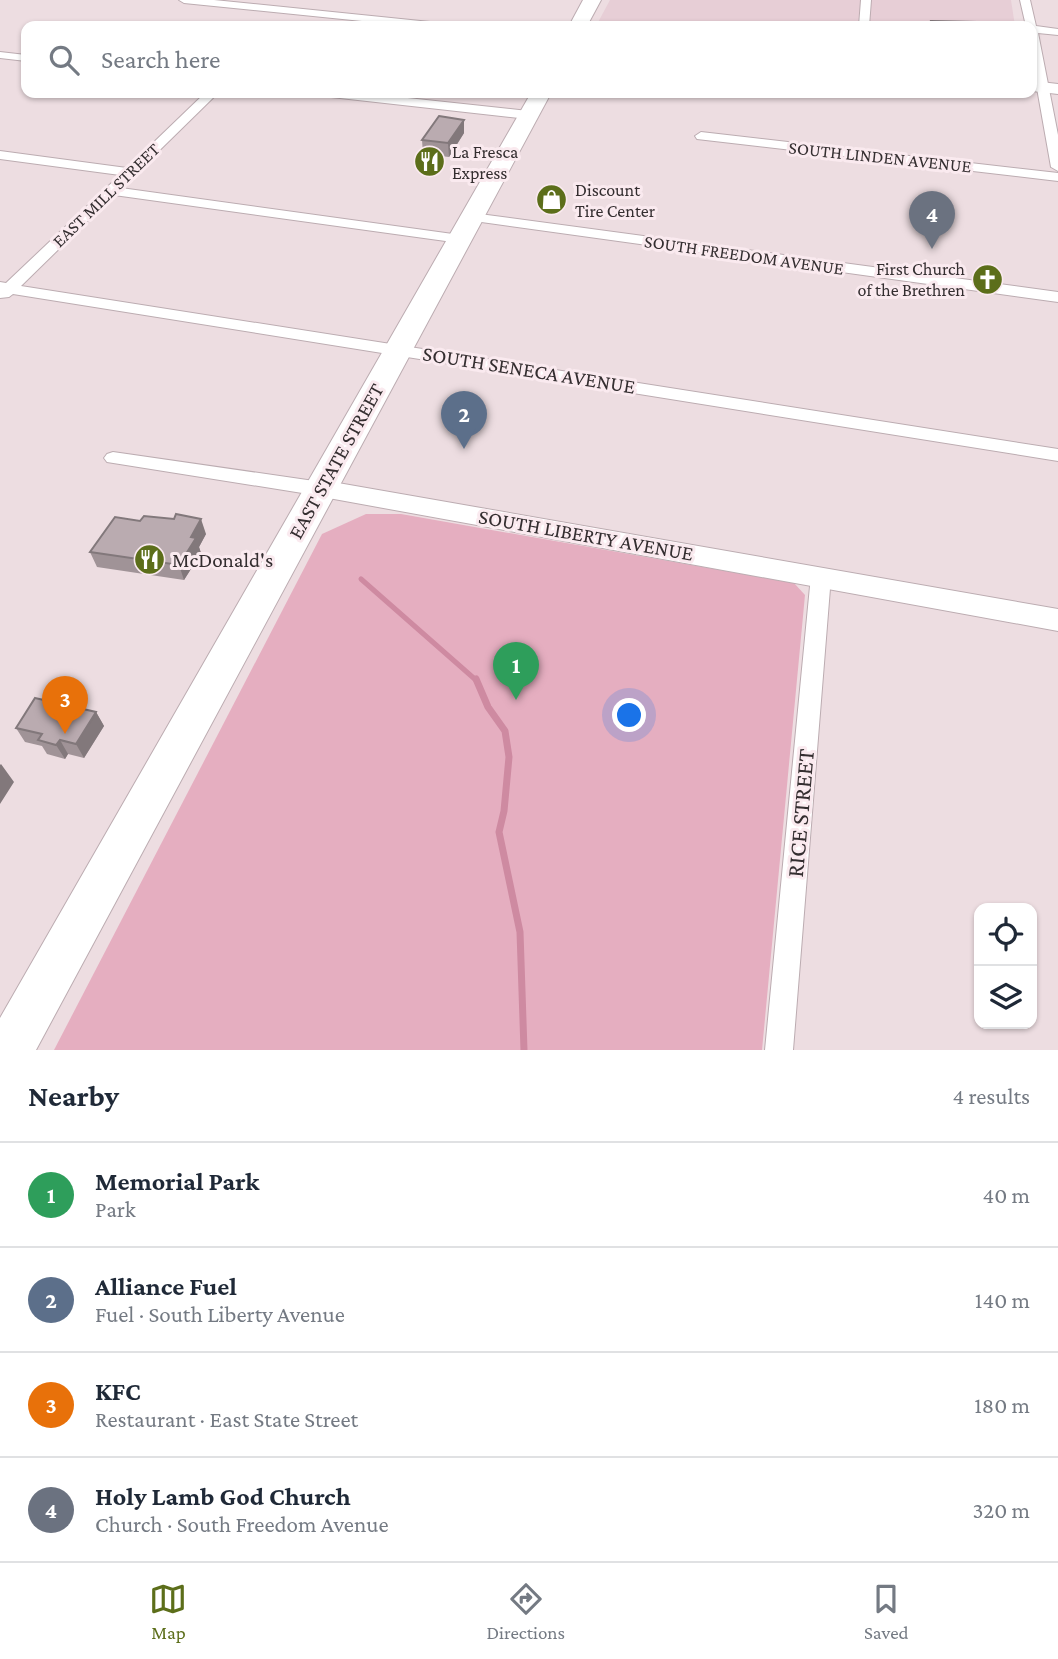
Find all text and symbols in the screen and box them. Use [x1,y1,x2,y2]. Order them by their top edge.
search box [21,21,1037,98]
icon: search [45,41,83,79]
text: Search here [101,45,220,74]
street label: SOUTH LINDEN AVENUE [788,137,973,177]
street label: EAST MILL STREET [48,139,164,251]
place label: La Fresca Express [452,142,518,183]
restaurant icon: La Fresca Express [412,145,446,179]
place label: Discount Tire Center [575,180,656,221]
shop icon: Discount Tire Center [535,183,569,217]
pin: 4 [909,191,955,249]
street label: SOUTH FREEDOM AVENUE [643,231,845,279]
place label: First Church of the Brethren [857,259,965,300]
church icon: First Church of the Brethren [971,262,1005,296]
street label: SOUTH SENECA AVENUE [421,341,637,399]
street label: EAST STATE STREET [283,379,389,543]
pin: 2 [441,391,487,449]
street label: SOUTH LIBERTY AVENUE [477,504,695,566]
restaurant icon: McDonald's [132,543,166,577]
place label: McDonald's [172,548,273,572]
pin: 1 [493,642,539,700]
pin: 3 [42,676,88,734]
your location [612,698,646,732]
street label: RICE STREET [781,748,819,878]
map controls [974,903,1037,1029]
button: locate [974,903,1037,966]
button: layers [974,966,1037,1029]
text: Nearby [28,1079,119,1112]
text: 4 results [952,1083,1030,1109]
text: Memorial Park [95,1167,259,1196]
text: 1 [47,1182,55,1208]
text: 40 m [982,1182,1030,1208]
text: Park [95,1196,136,1222]
text: Alliance Fuel [95,1272,237,1301]
text: 2 [45,1287,57,1313]
text: 140 m [975,1287,1030,1313]
text: Fuel · South Liberty Avenue [95,1301,345,1327]
text: KFC [95,1377,141,1406]
text: 3 [45,1392,57,1418]
text: 180 m [974,1392,1030,1418]
text: Restaurant · East State Street [95,1406,358,1432]
text: Holy Lamb God Church [95,1482,351,1511]
text: 4 [45,1497,57,1523]
text: 320 m [972,1497,1030,1523]
text: Church · South Freedom Avenue [95,1511,389,1537]
tab: Map [149,1580,187,1643]
tab: Directions [486,1580,565,1643]
tab: Saved [864,1580,909,1643]

